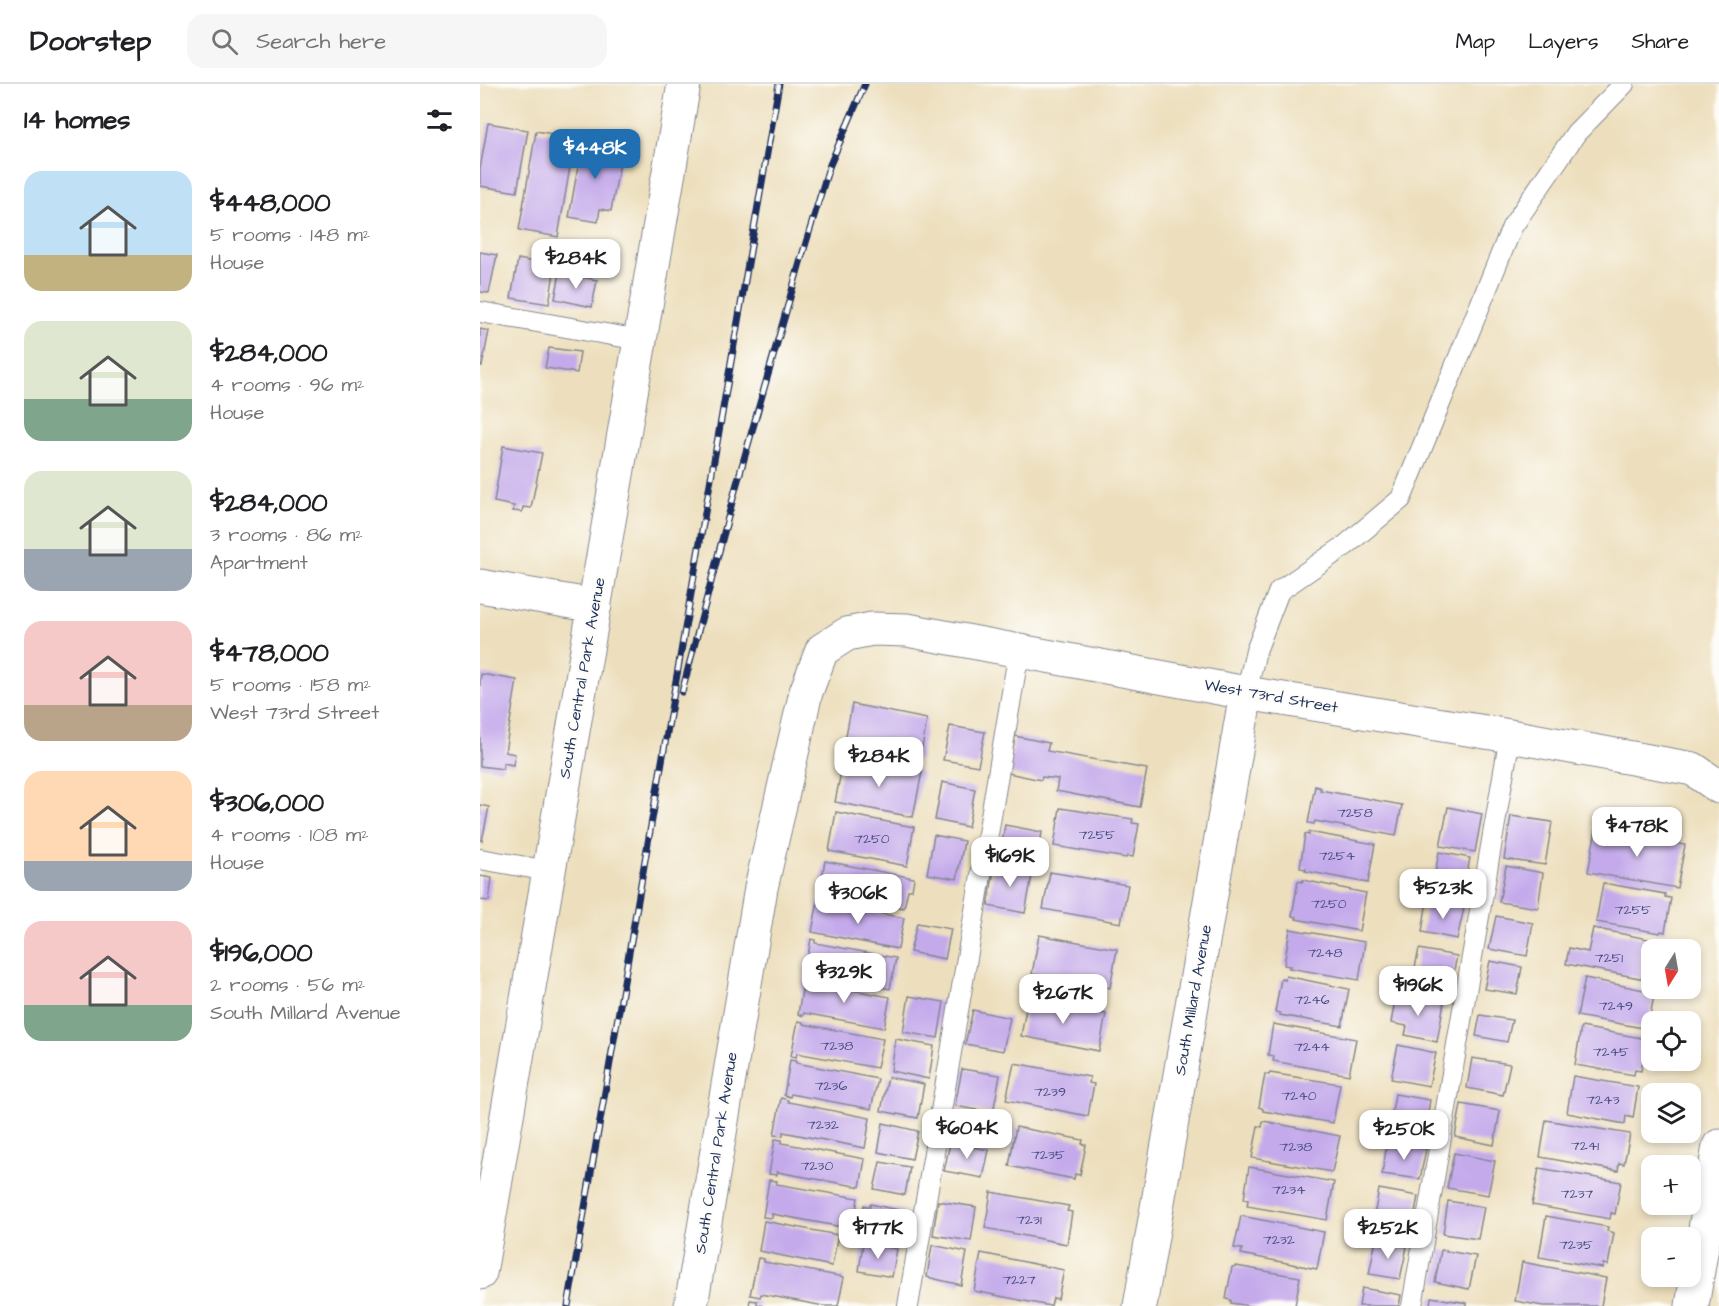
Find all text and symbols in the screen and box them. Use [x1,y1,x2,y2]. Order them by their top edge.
search box [187,14,607,68]
text: Doorstep [30,22,151,61]
icon: search [208,25,241,58]
text: Search here [256,26,386,57]
text: Map [1455,27,1495,56]
text: Layers [1528,27,1598,56]
text: Share [1631,27,1689,56]
text: 14 homes [24,102,130,138]
icon: filters [423,104,456,137]
pin: $448K [553,129,637,180]
text: $448K [563,134,627,162]
text: $448,000 [210,185,331,221]
icon: home [72,195,144,267]
text: 5 rooms · 148 m² [210,221,370,249]
pin: $284K [534,239,618,290]
text: $284K [545,244,607,272]
text: House [210,249,264,277]
text: $284,000 [210,335,328,371]
icon: home [72,345,144,417]
text: 4 rooms · 96 m² [210,371,365,399]
text: House [210,399,264,427]
text: $284,000 [210,485,328,521]
icon: home [72,495,144,567]
text: 3 rooms · 86 m² [210,521,363,549]
text: Apartment [210,549,308,577]
street label: South Central Park Avenue [553,575,611,780]
text: $478,000 [210,635,329,671]
icon: home [72,645,144,717]
text: 5 rooms · 158 m² [210,671,371,699]
street label: West 73rd Street [1202,673,1340,719]
text: West 73rd Street [210,699,379,727]
pin: $284K [837,737,921,788]
text: $284K [848,742,910,770]
text: $306,000 [210,785,324,821]
icon: home [72,795,144,867]
house number: 7258 [1337,803,1373,823]
pin: $478K [1595,807,1679,858]
text: $478K [1606,812,1668,840]
text: 4 rooms · 108 m² [210,821,369,849]
house number: 7255 [1079,825,1115,845]
house number: 7250 [854,829,890,849]
pin: $169K [968,837,1052,888]
text: $169K [985,842,1035,870]
house number: 7254 [1319,846,1355,866]
text: House [210,849,264,877]
pin: $523K [1401,869,1485,920]
pin: $306K [816,874,900,925]
text: $523K [1413,874,1473,902]
text: $306K [829,879,887,907]
house number: 7250 [1311,894,1347,914]
house number: 7255 [1615,900,1651,920]
street label: South Millard Avenue [1169,923,1217,1077]
text: $196,000 [210,935,313,971]
north arrow [1641,939,1701,999]
map controls [1641,939,1701,1287]
house number: 7248 [1307,943,1343,963]
icon: home [72,945,144,1017]
house number: 7251 [1595,948,1623,968]
pin: $329K [802,953,886,1004]
text: $329K [816,958,872,986]
pin: $196K [1376,966,1460,1017]
text: 2 rooms · 56 m² [210,971,365,999]
text: $196K [1393,971,1443,999]
pin: $267K [1021,974,1105,1025]
text: $267K [1033,979,1093,1007]
house number: 7246 [1295,990,1330,1010]
house number: 7249 [1599,996,1633,1016]
text: South Millard Avenue [210,999,401,1027]
button: locate [1641,1011,1701,1071]
house number: 7238 [821,1036,853,1056]
house number: 7244 [1294,1037,1330,1057]
house number: 7245 [1593,1042,1629,1062]
street label: South Central Park Avenue [689,1050,743,1255]
house number: 7236 [815,1076,847,1096]
house number: 7239 [1034,1082,1066,1102]
button: layers [1641,1083,1701,1143]
house number: 7240 [1282,1086,1317,1106]
house number: 7243 [1586,1090,1620,1110]
pin: $604K [925,1109,1009,1160]
pin: $250K [1362,1110,1446,1161]
text: $604K [936,1114,998,1142]
house number: 7232 [807,1115,839,1135]
text: $250K [1373,1115,1435,1143]
house number: 7241 [1571,1136,1599,1156]
house number: 7238 [1280,1137,1312,1157]
house number: 7235 [1031,1145,1065,1165]
button: + [1641,1155,1701,1215]
house number: 7230 [801,1156,833,1176]
house number: 7234 [1272,1180,1306,1200]
house number: 7237 [1561,1184,1594,1204]
pin: $177K [836,1209,920,1260]
pin: $252K [1346,1209,1430,1260]
house number: 7231 [1016,1210,1042,1230]
text: $177K [853,1214,903,1242]
text: $252K [1358,1214,1418,1242]
button: − [1641,1227,1701,1287]
house number: 7232 [1263,1230,1295,1250]
house number: 7235 [1559,1235,1593,1255]
house number: 7227 [1002,1270,1036,1290]

